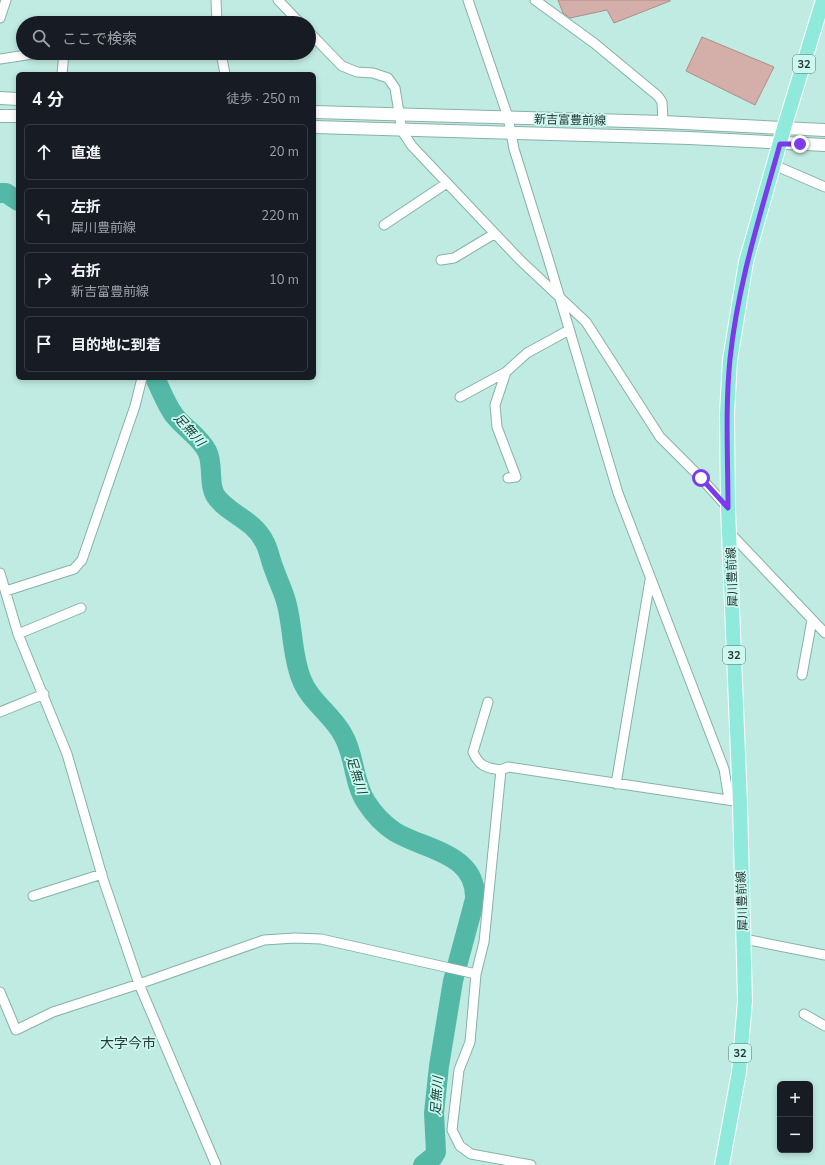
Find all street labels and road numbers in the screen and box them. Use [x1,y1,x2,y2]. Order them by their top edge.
road number: 32 [793,55,815,73]
street label: 新吉富豊前線 [534,111,606,129]
street label: 犀川豊前線 [723,547,741,607]
road number: 32 [723,646,745,664]
street label: 犀川豊前線 [733,871,751,931]
road number: 32 [729,1044,751,1062]

